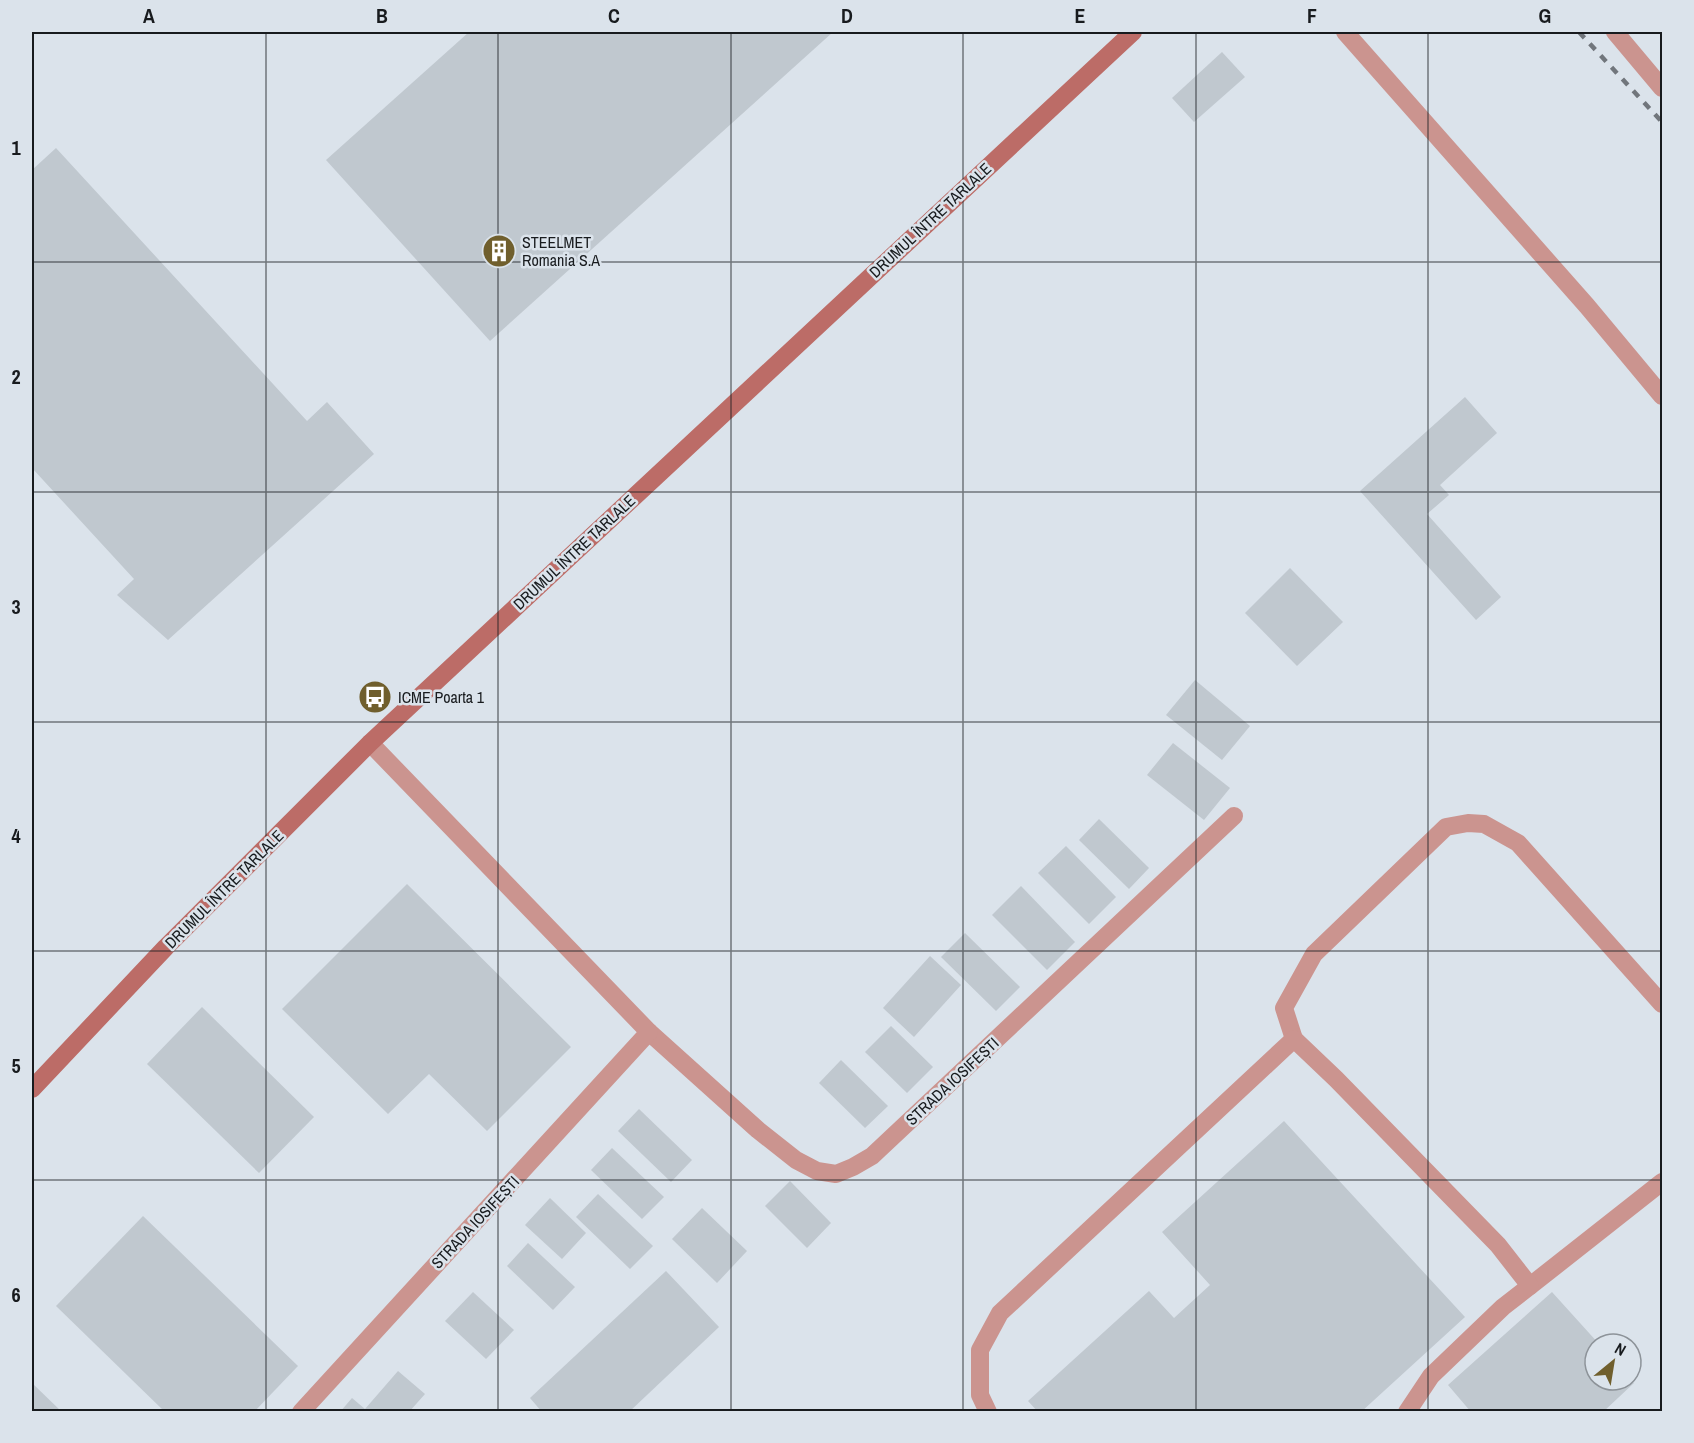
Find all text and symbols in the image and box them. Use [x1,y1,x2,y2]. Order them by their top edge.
text: A [143,2,155,29]
text: B [376,2,388,29]
text: C [608,2,620,29]
text: D [841,2,853,29]
text: E [1075,2,1086,29]
text: F [1307,2,1317,29]
text: G [1539,2,1551,29]
text: 1 [11,134,21,161]
street label: DRUMUL ÎNTRE TARLALE [864,158,996,282]
place label: STEELMET Romania S.A [522,231,600,271]
building icon: STEELMET Romania S.A [481,233,517,269]
text: 2 [11,363,21,390]
street label: DRUMUL ÎNTRE TARLALE [508,490,640,614]
text: 3 [11,593,21,620]
bus stop icon: ICME Poarta 1 [357,679,393,715]
place label: ICME Poarta 1 [398,686,485,708]
text: 4 [11,822,21,849]
street label: DRUMUL ÎNTRE TARLALE [160,825,288,953]
street label: STRADA IOSIFEȘTI [901,1032,1003,1130]
text: 5 [11,1052,21,1079]
street label: STRADA IOSIFEȘTI [426,1171,524,1273]
text: 6 [11,1281,21,1308]
north arrow [1583,1332,1643,1392]
text: N [1611,1337,1630,1361]

